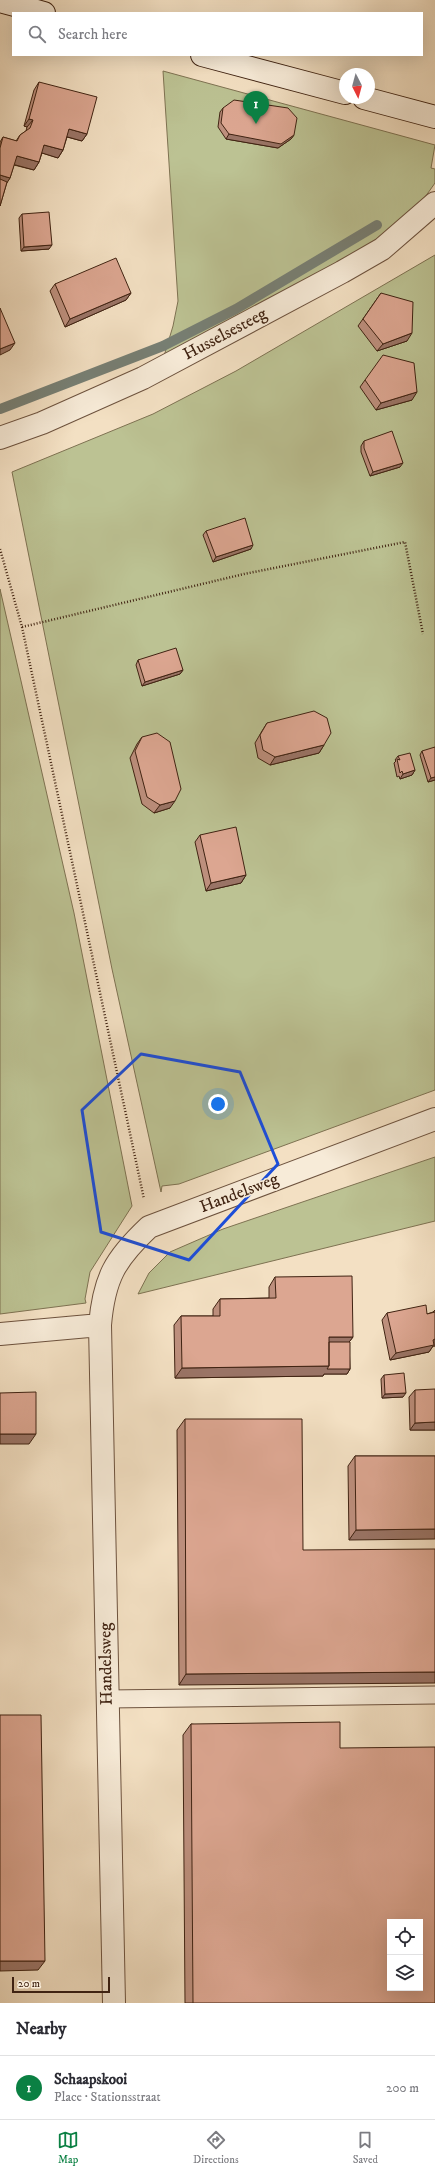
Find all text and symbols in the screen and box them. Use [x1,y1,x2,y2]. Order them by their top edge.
search box [12,12,423,56]
icon: search [26,23,48,45]
text: Search here [58,25,127,44]
north arrow [339,68,375,104]
pin: 1 [243,91,269,124]
street label: Husselsesteeg [179,302,271,365]
your location [208,1094,228,1114]
street label: Handelsweg [196,1168,282,1218]
street label: Handelsweg [94,1622,118,1706]
map controls [387,1919,423,1991]
button: locate [387,1919,423,1955]
button: layers [387,1955,423,1991]
scale bar [12,1975,110,1994]
text: 20 m [18,1977,40,1991]
text: Nearby [16,2018,66,2040]
text: Schaapskooi [54,2070,127,2089]
text: 1 [27,2080,31,2096]
text: 200 m [386,2080,419,2096]
text: Place · Stationsstraat [54,2089,161,2105]
tab: Map [57,2129,79,2167]
tab: Directions [193,2129,239,2167]
tab: Saved [353,2129,378,2167]

